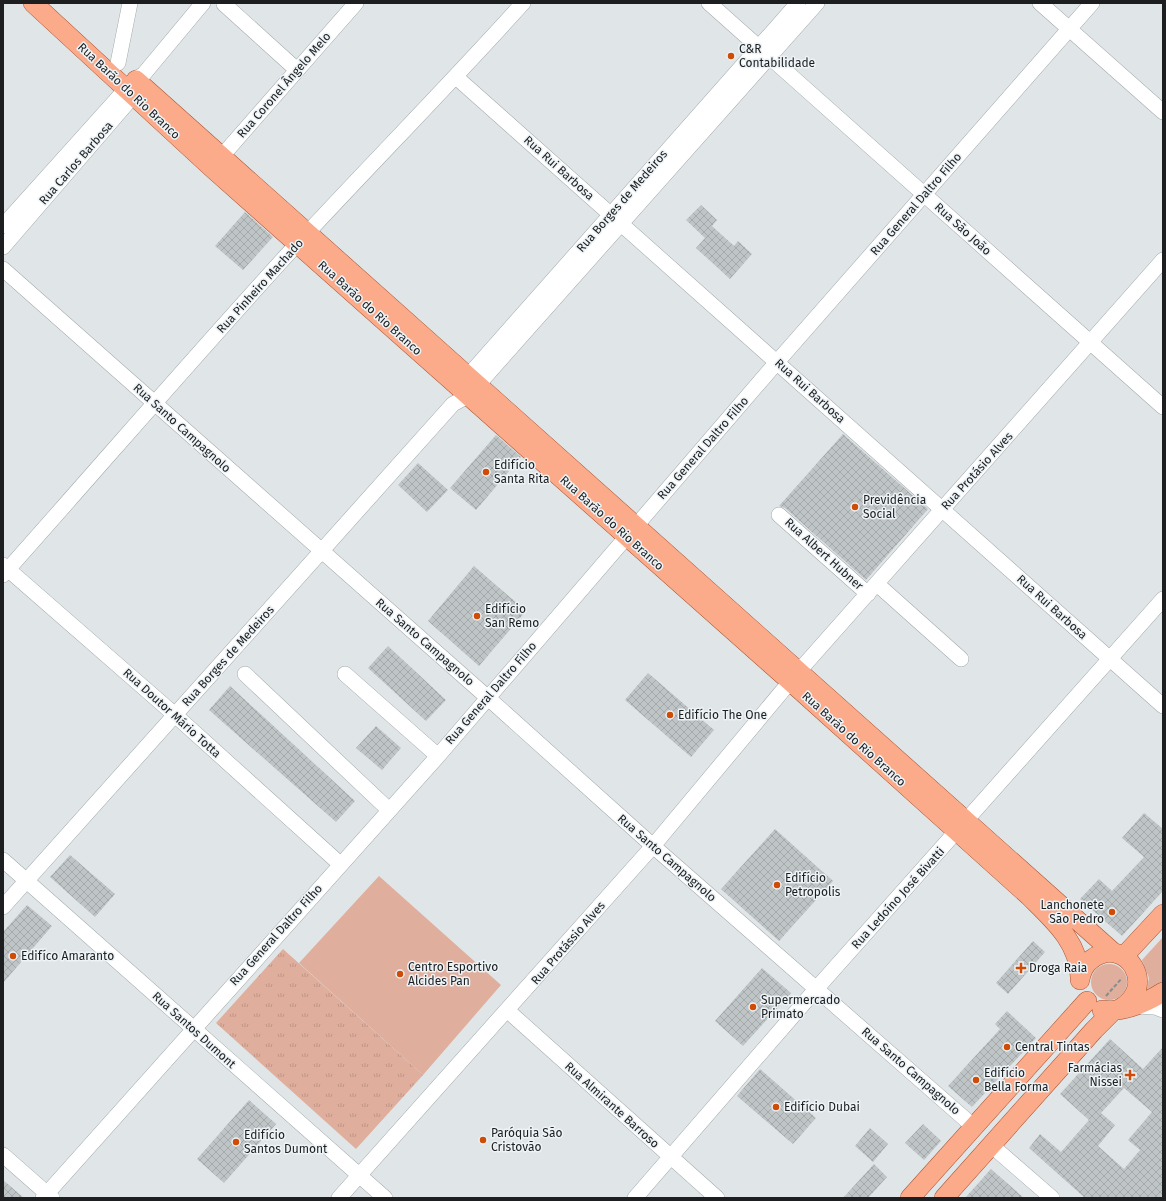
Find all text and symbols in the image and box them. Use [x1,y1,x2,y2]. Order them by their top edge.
street label: Rua Coronel Ângelo Melo [234,29,334,141]
street label: Rua Barão do Rio Branco [75,40,183,142]
place label: C&R Contabilidade [739,42,815,70]
marker: C&R Contabilidade [726,51,736,61]
street label: Rua Carlos Barbosa [36,119,116,207]
street label: Rua Rui Barbosa [521,133,597,203]
street label: Rua Borges de Medeiros [574,147,670,255]
street label: Rua General Daltro Filho [868,150,964,258]
street label: Rua São João [932,200,994,258]
street label: Rua Pinheiro Machado [214,236,306,336]
street label: Rua Barão do Rio Branco [315,258,425,358]
street label: Rua Rui Barbosa [772,356,848,426]
street label: Rua Santo Campagnolo [131,381,233,475]
street label: Rua General Daltro Filho [655,394,751,502]
street label: Rua Protásio Alves [938,429,1016,513]
place label: Edifício Santa Rita [494,458,549,486]
marker: Edifício Santa Rita [481,467,491,477]
street label: Rua Barão do Rio Branco [557,473,667,573]
place label: Previdência Social [863,493,926,521]
marker: Previdência Social [850,502,860,512]
street label: Rua Albert Hubner [782,515,866,593]
street label: Rua Rui Barbosa [1014,572,1090,642]
street label: Rua Santo Campagnolo [373,595,477,689]
street label: Rua Borges de Medeiros [179,602,277,709]
place label: Edifício San Remo [485,602,539,630]
marker: Edifício San Remo [472,611,482,621]
street label: Rua General Daltro Filho [443,639,539,747]
street label: Rua Doutor Mário Totta [120,666,224,760]
street label: Rua Barão do Rio Branco [799,689,909,789]
place label: Edifício The One [678,708,767,722]
marker: Edifício The One [665,710,675,720]
street label: Rua Santo Campagnolo [615,811,719,905]
street label: Rua Ledoíno José Bivatti [849,844,947,952]
place label: Edifício Petropolis [785,871,841,899]
marker: Edifício Petropolis [772,880,782,890]
street label: Rua General Daltro Filho [227,881,325,989]
street label: Rua Protássio Alves [528,898,608,987]
place label: Lanchonete São Pedro [1041,898,1104,926]
marker: Lanchonete São Pedro [1107,907,1117,917]
place label: Edifíco Amaranto [21,949,114,963]
marker: Edifíco Amaranto [8,951,18,961]
place label: Centro Esportivo Alcides Pan [408,960,498,988]
place label: Droga Raia [1029,961,1087,975]
marker: Droga Raia [1016,963,1026,973]
marker: Centro Esportivo Alcides Pan [395,969,405,979]
street label: Rua Santos Dumont [149,989,239,1072]
place label: Supermercado Primato [761,993,840,1021]
marker: Supermercado Primato [748,1002,758,1012]
street label: Rua Santo Campagnolo [859,1024,963,1118]
place label: Central Tintas [1015,1040,1090,1054]
marker: Central Tintas [1002,1042,1012,1052]
street label: Rua Almirante Barroso [562,1059,662,1151]
place label: Farmácias Nissei [1068,1061,1122,1089]
place label: Edifício Bella Forma [984,1066,1048,1094]
marker: Farmácias Nissei [1125,1070,1135,1080]
marker: Edifício Bella Forma [971,1075,981,1085]
place label: Edifício Dubai [784,1100,860,1114]
marker: Edifício Dubai [771,1102,781,1112]
place label: Paróquia São Cristovão [491,1126,562,1154]
place label: Edifício Santos Dumont [244,1128,328,1156]
marker: Paróquia São Cristovão [478,1135,488,1145]
marker: Edifício Santos Dumont [231,1137,241,1147]

